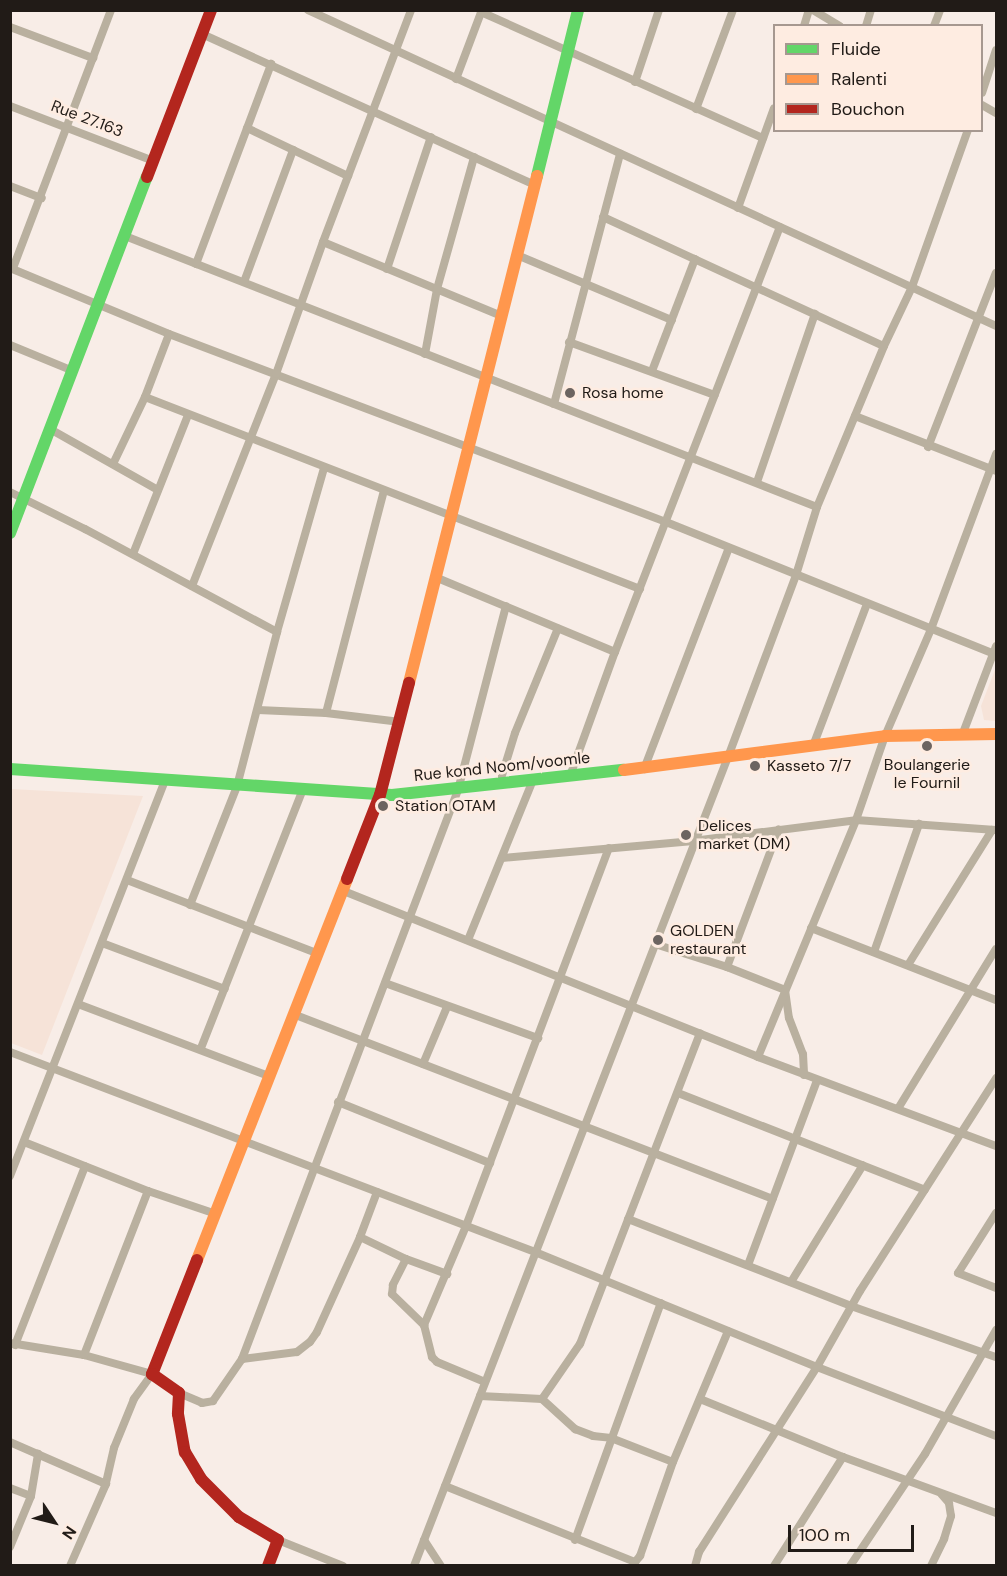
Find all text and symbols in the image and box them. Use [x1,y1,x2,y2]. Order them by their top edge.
legend [773,24,983,132]
text: Fluide [831,37,881,61]
text: Ralenti [831,67,887,91]
street label: Rue 27.163 [48,96,126,142]
text: Bouchon [831,97,905,121]
place label: Rosa home [582,383,664,403]
marker: Rosa home [563,386,577,400]
marker: Boulangerie le Fournil [920,739,934,753]
street label: Rue kond Noom/voomle [413,748,591,786]
place label: Boulangerie le Fournil [884,755,970,793]
place label: Kasseto 7/7 [767,756,851,776]
marker: Kasseto 7/7 [748,759,762,773]
place label: Station OTAM [395,796,496,816]
marker: Station OTAM [376,799,390,813]
place label: Delices market (DM) [698,816,790,854]
marker: Delices market (DM) [679,828,693,842]
place label: GOLDEN restaurant [670,921,747,959]
marker: GOLDEN restaurant [651,933,665,947]
north arrow [24,1492,84,1552]
scale bar [791,1513,917,1551]
text: N [57,1522,81,1543]
text: 100 m [799,1523,850,1547]

